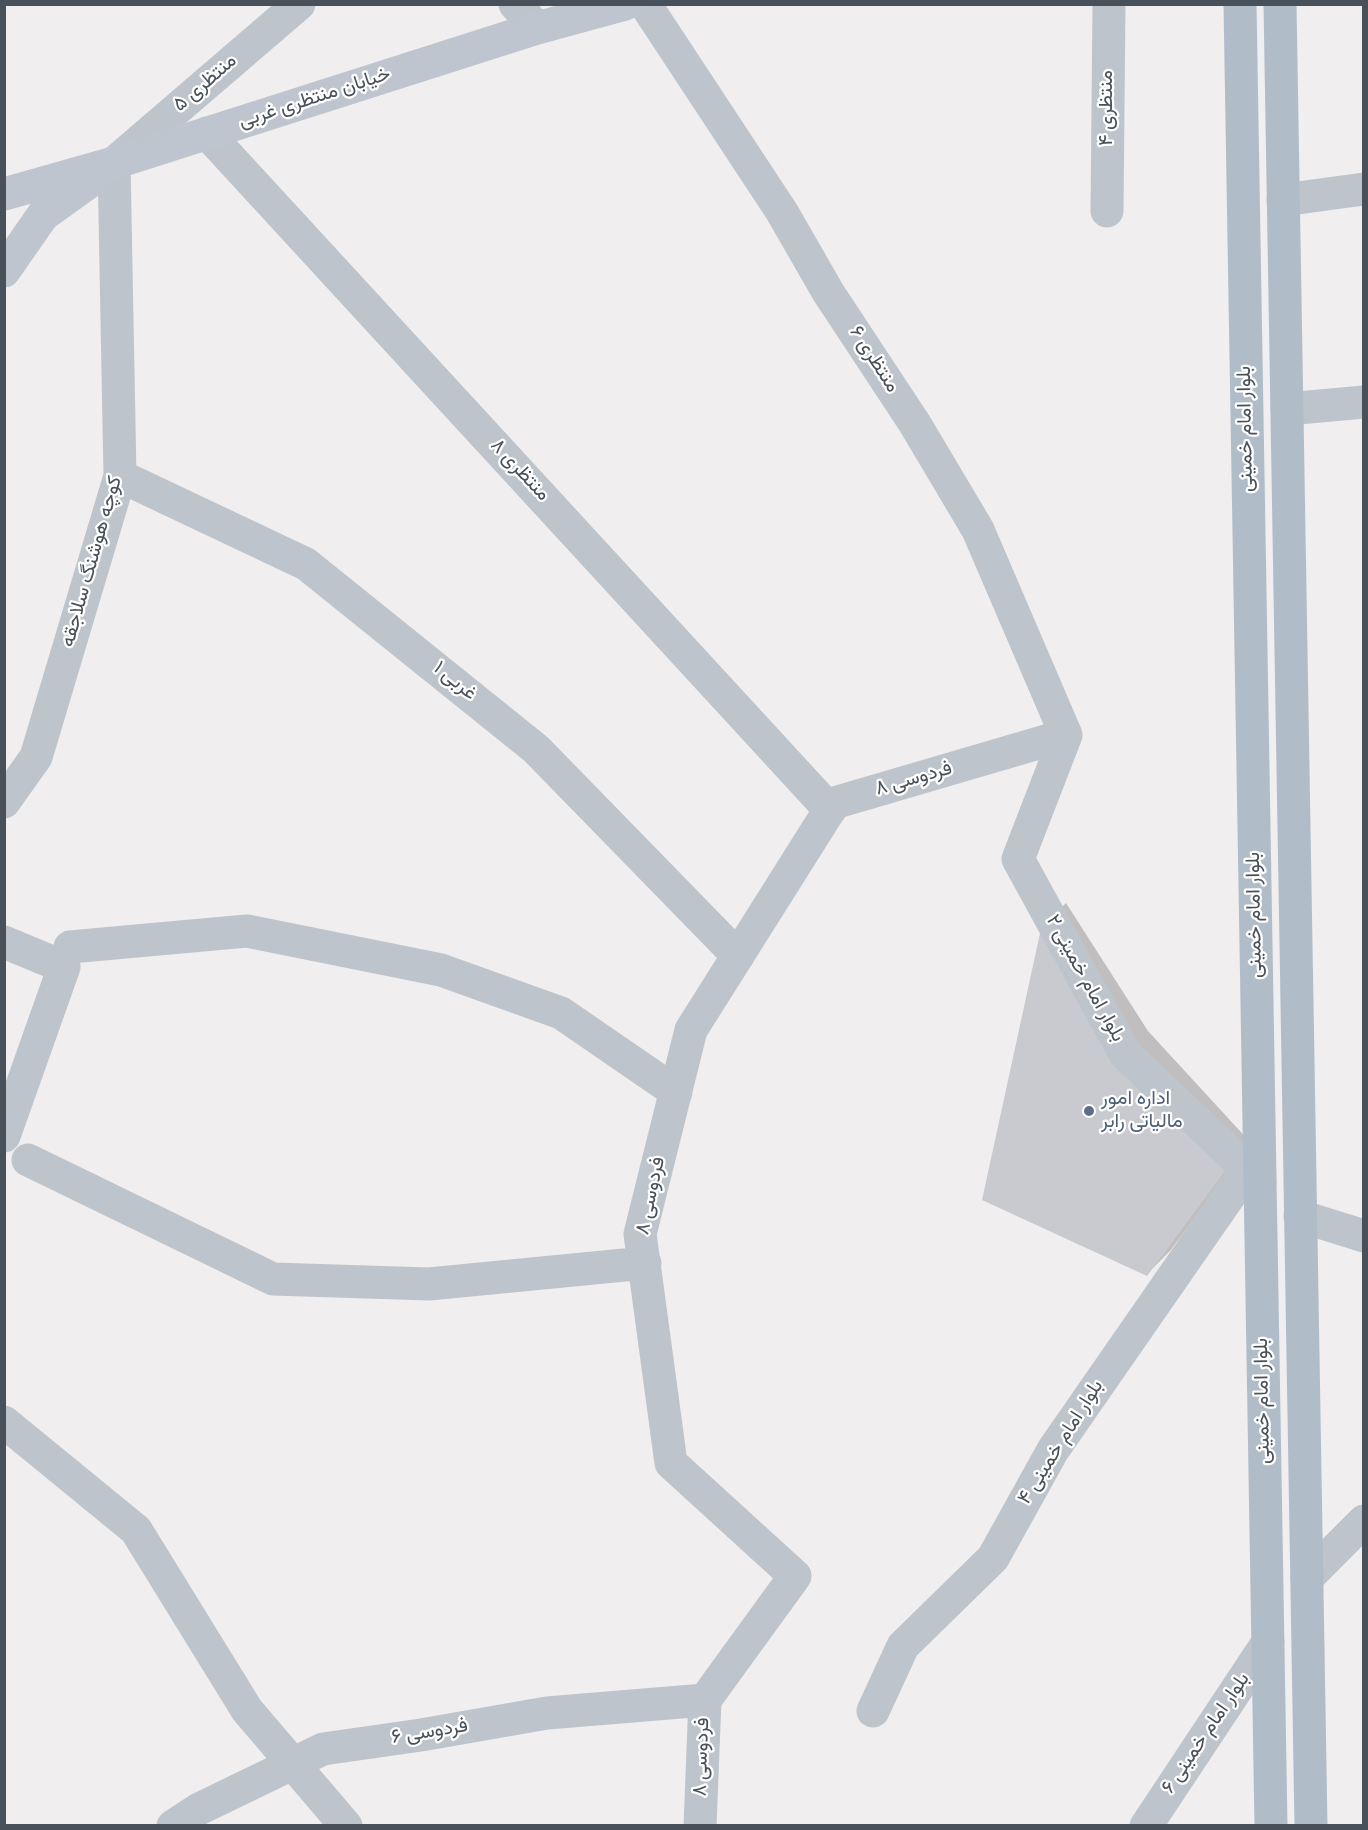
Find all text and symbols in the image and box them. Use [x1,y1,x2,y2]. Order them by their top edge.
street label: منتظری ۵ [169,50,243,118]
street label: خیابان منتظری غربی [236,63,394,135]
street label: منتظری ۴ [1096,70,1120,146]
street label: منتظری ۶ [843,322,903,398]
street label: بلوار امام خمینی [1234,366,1260,492]
street label: منتظری ۸ [484,435,554,507]
street label: کوچه هوشنگ سلاجقه [57,474,129,650]
street label: غربی ۱ [427,657,481,707]
street label: فردوسی ۸ [873,758,955,802]
street label: بلوار امام خمینی [1243,852,1269,978]
street label: بلوار امام خمینی ۲ [1039,911,1129,1047]
place label: اداره امور مالیاتی رابر [1101,1088,1183,1135]
marker: اداره امور مالیاتی رابر [1082,1104,1096,1118]
street label: فردوسی ۸ [632,1155,672,1237]
street label: بلوار امام خمینی [1251,1338,1277,1464]
street label: بلوار امام خمینی ۴ [1014,1376,1110,1510]
street label: بلوار امام خمینی ۶ [1158,1669,1256,1799]
street label: فردوسی ۶ [390,1715,470,1751]
street label: فردوسی ۸ [690,1717,716,1797]

